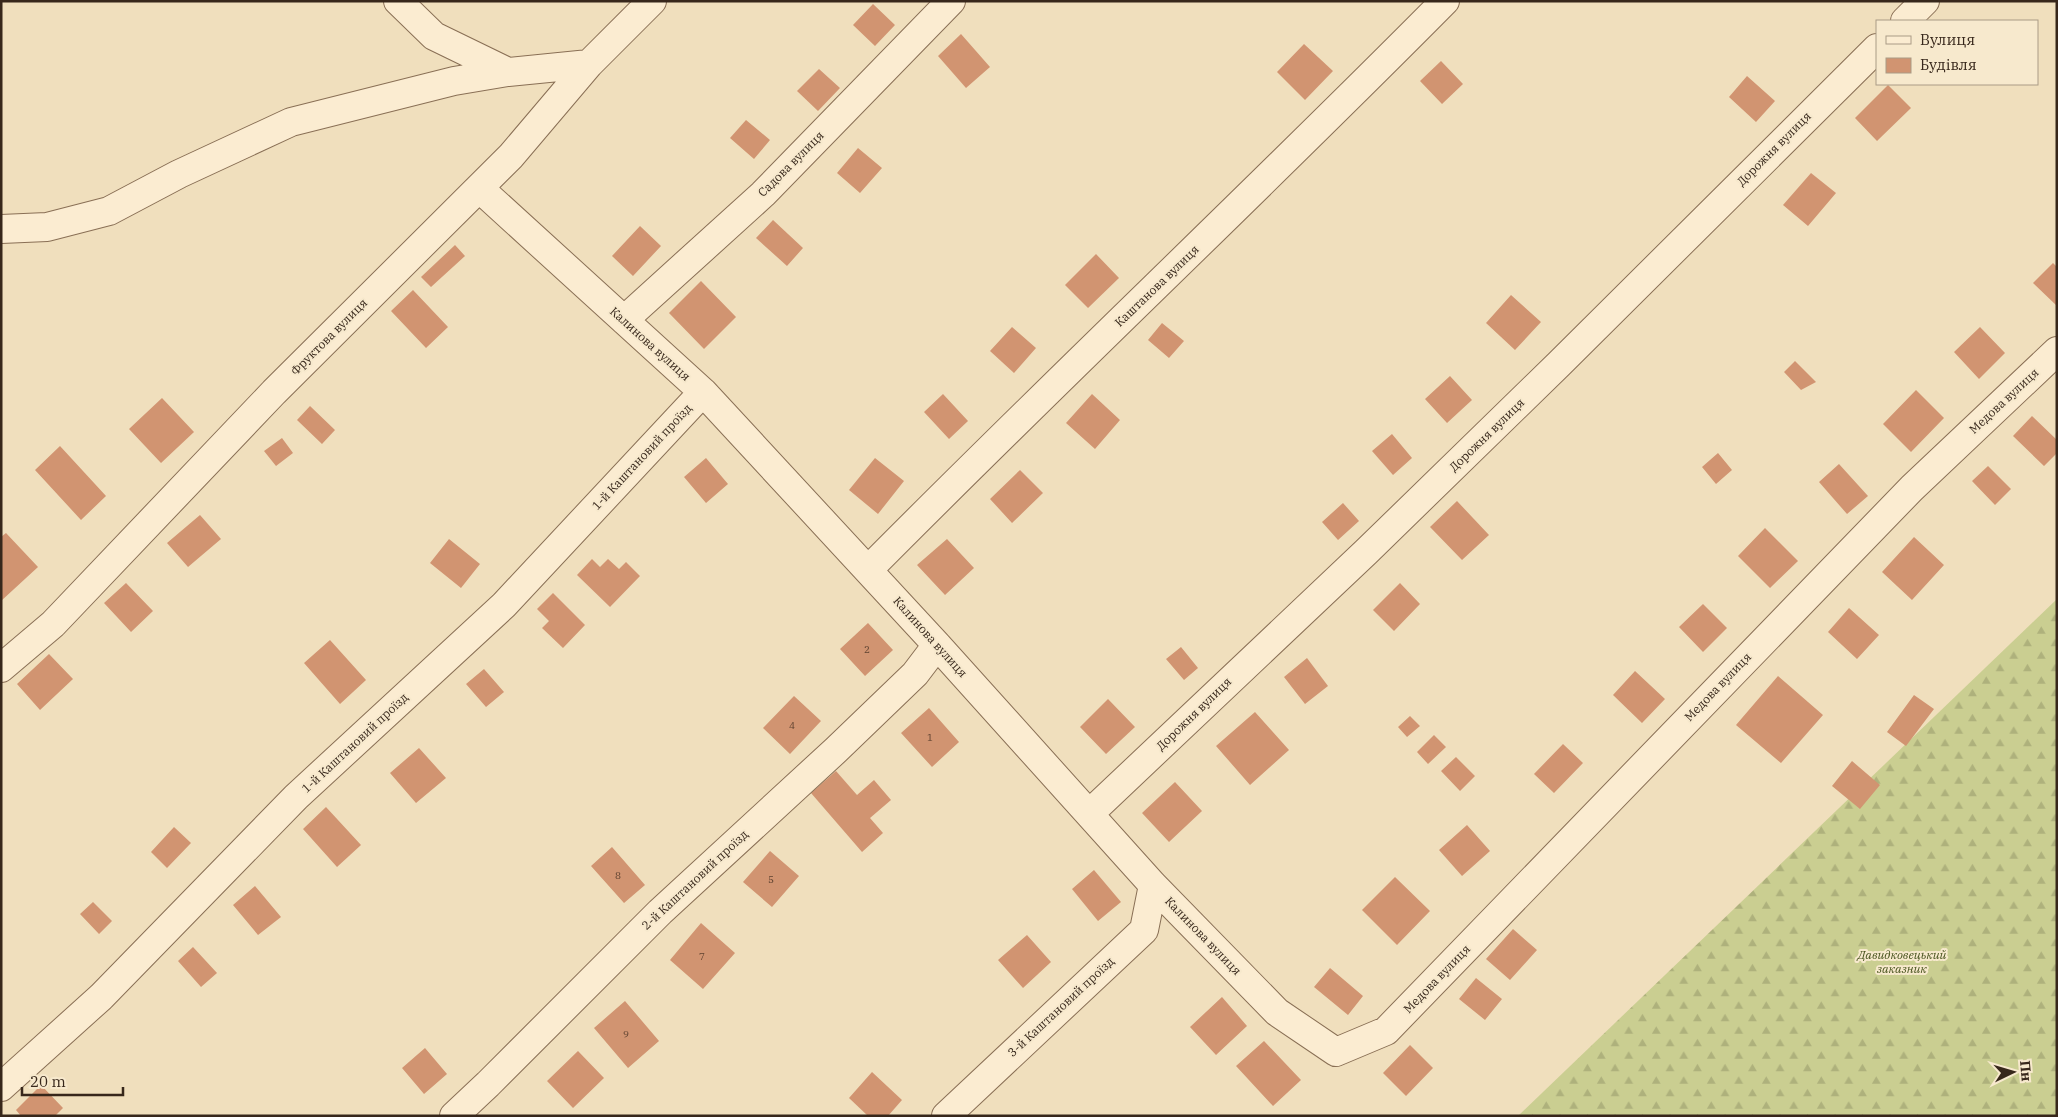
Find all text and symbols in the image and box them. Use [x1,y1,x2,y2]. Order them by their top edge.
legend [1876,20,2038,85]
text: Вулиця [1920,30,1975,49]
text: Будівля [1920,55,1977,74]
street label: Дорожня вулиця [1733,108,1814,189]
street label: Садова вулиця [755,128,827,200]
street label: Каштанова вулиця [1111,242,1202,330]
street label: Фруктова вулиця [287,295,370,378]
street label: Калинова вулиця [607,303,694,384]
street label: Медова вулиця [1966,365,2042,437]
street label: Дорожня вулиця [1446,395,1527,474]
street label: 1-й Каштановий проїзд [588,400,695,513]
street label: Калинова вулиця [890,593,971,680]
house number: 2 [864,643,870,656]
street label: Медова вулиця [1681,649,1754,724]
street label: Дорожня вулиця [1153,674,1234,753]
street label: 1-й Каштановий проїзд [298,689,411,796]
house number: 4 [789,719,795,732]
house number: 1 [927,731,933,744]
street label: 2-й Каштановий проїзд [638,826,751,933]
house number: 8 [615,869,621,882]
house number: 5 [768,873,774,886]
street label: Калинова вулиця [1162,893,1245,978]
street label: Медова вулиця [1400,941,1473,1016]
park label: Давидковецький заказник [1856,947,1947,976]
house number: 7 [699,950,705,963]
street label: 3-й Каштановий проїзд [1004,953,1117,1060]
house number: 9 [623,1028,629,1041]
north arrow [1988,1047,2038,1097]
text: Пн [2016,1060,2036,1082]
scale bar [22,1064,124,1096]
text: 20 m [30,1072,66,1091]

